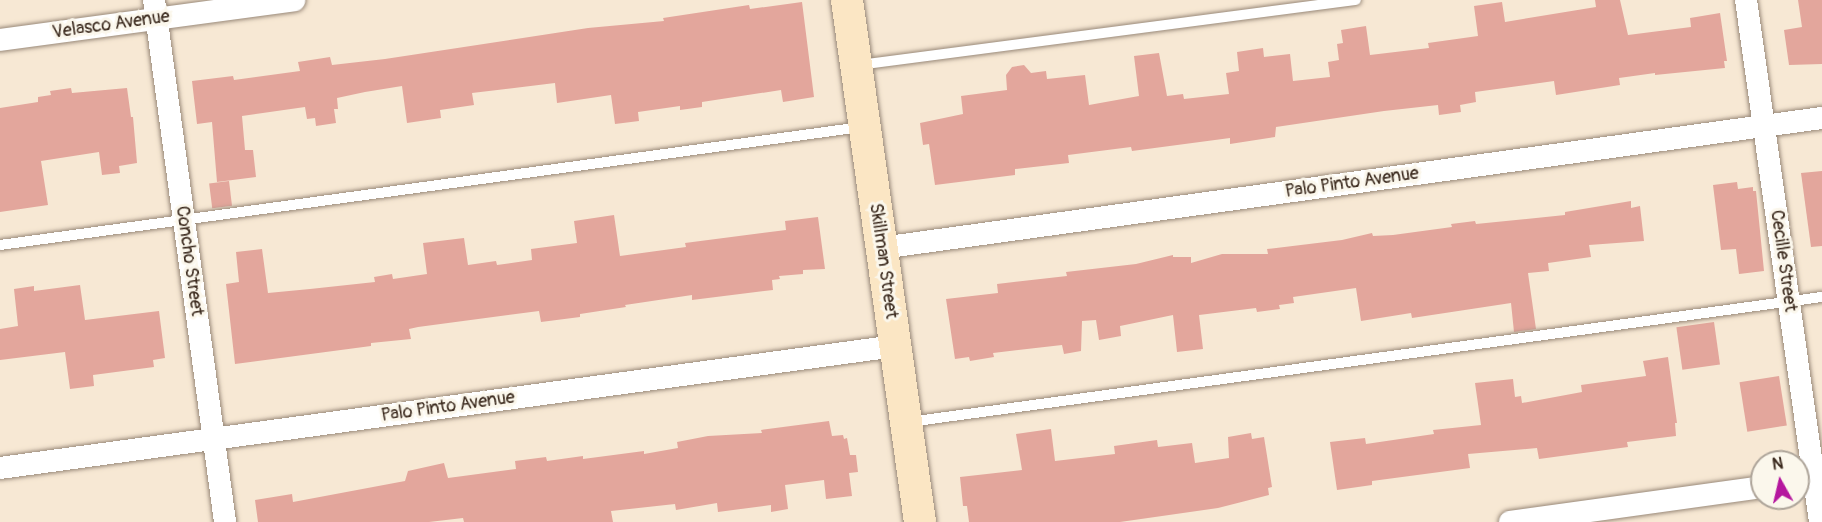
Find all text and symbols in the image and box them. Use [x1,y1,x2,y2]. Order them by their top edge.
street label: Velasco Avenue [51,6,171,44]
street label: Palo Pinto Avenue [1284,163,1420,203]
street label: Skillman Street [864,202,902,320]
street label: Concho Street [171,205,207,317]
street label: Cecille Street [1765,209,1801,313]
street label: Palo Pinto Avenue [380,387,516,427]
north arrow [1750,450,1810,510]
text: N [1771,454,1785,475]

